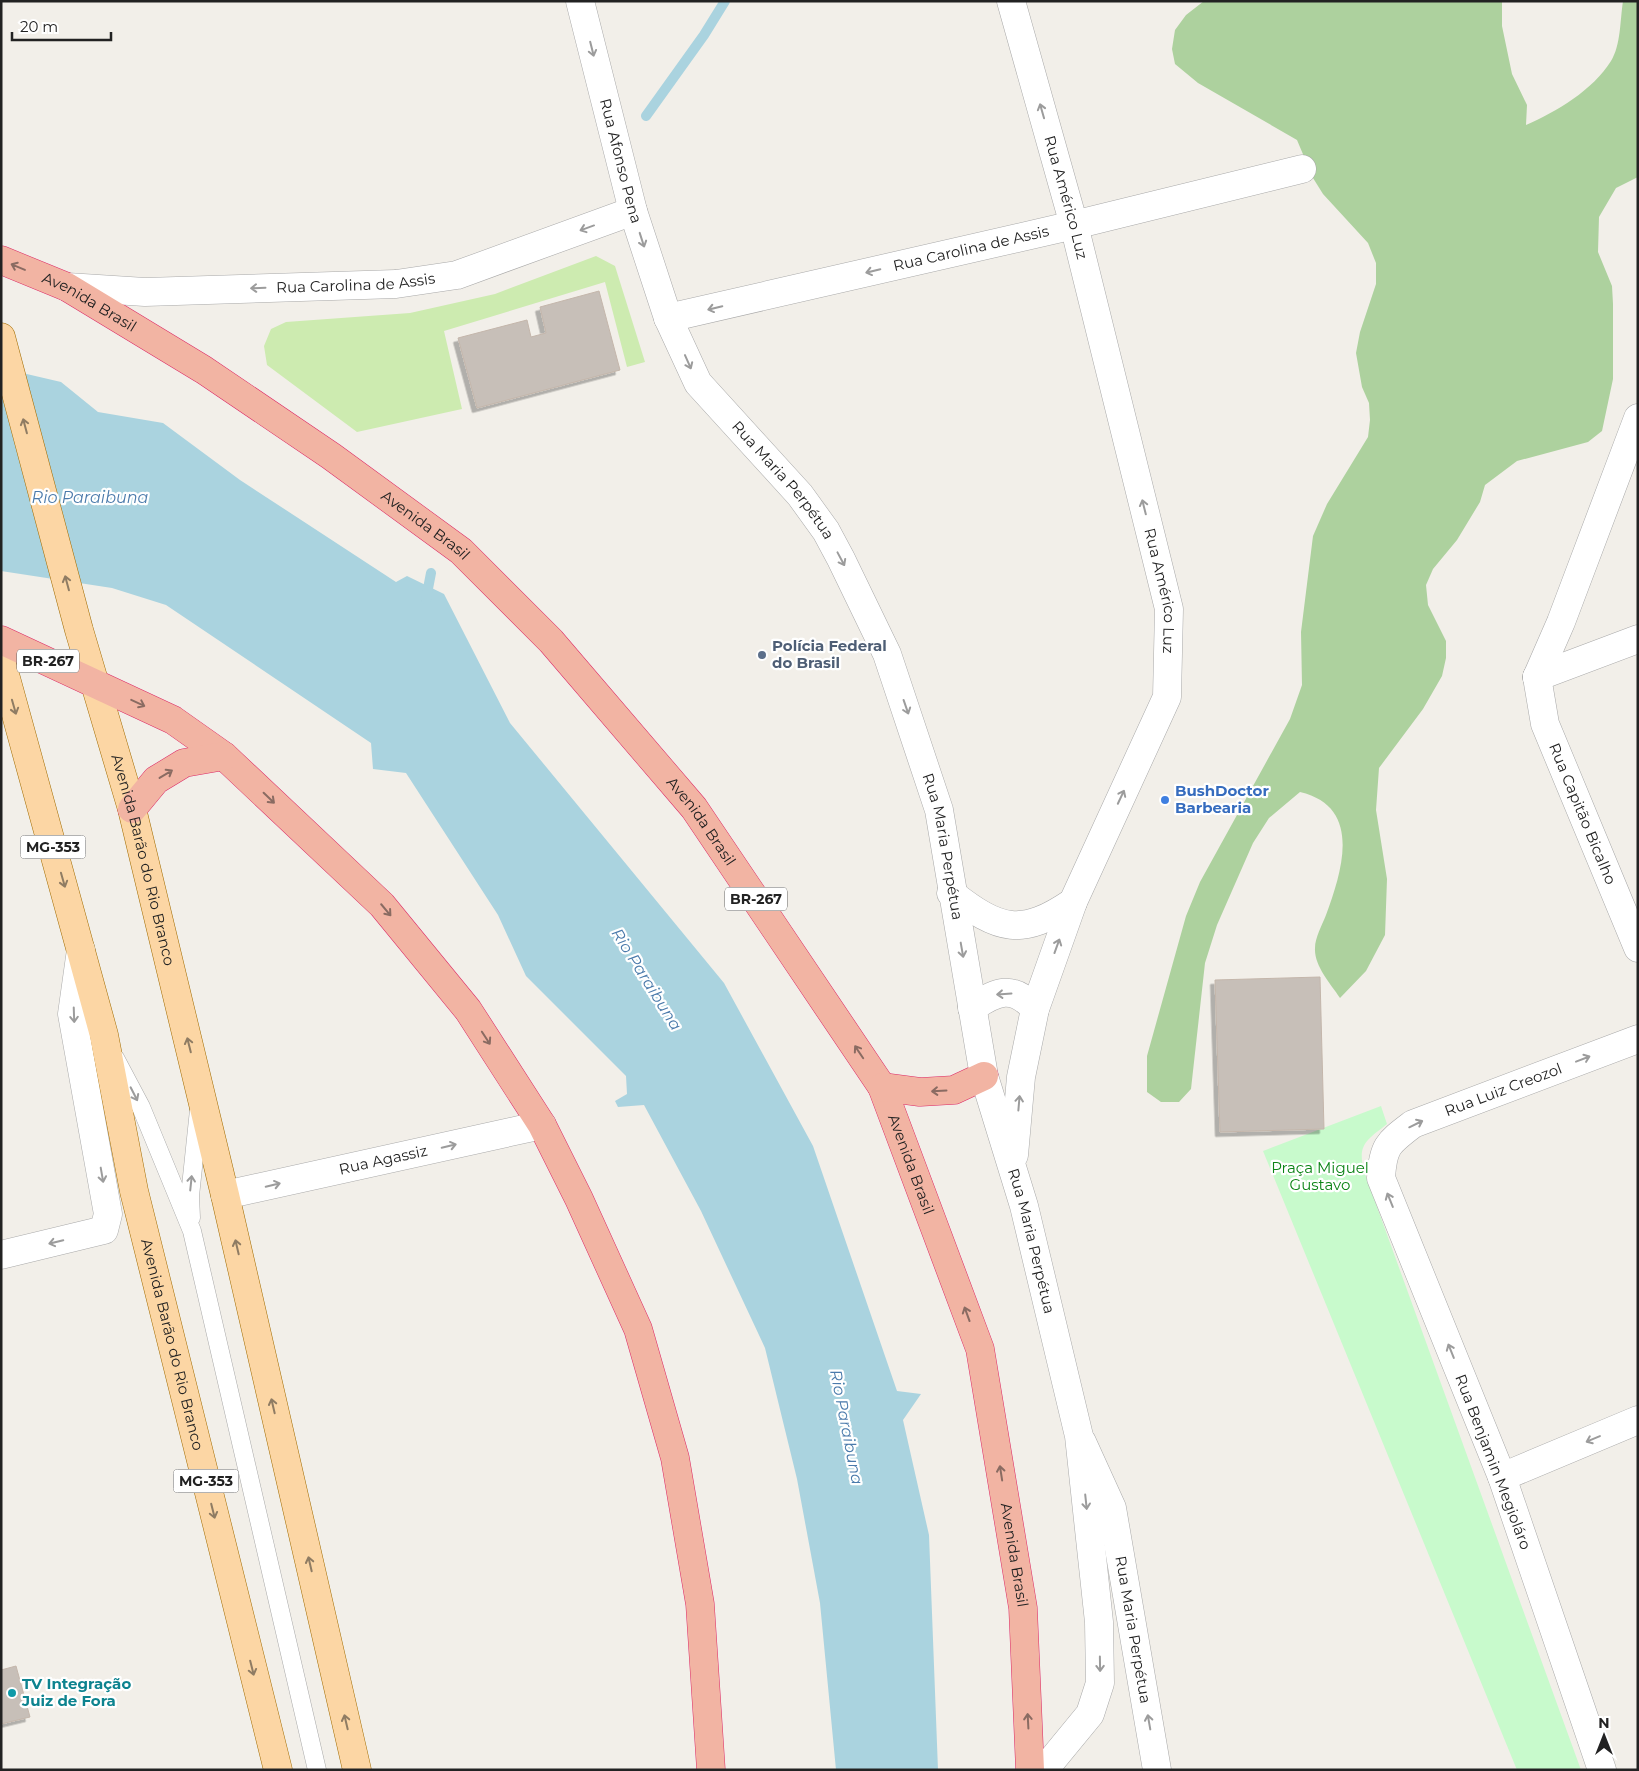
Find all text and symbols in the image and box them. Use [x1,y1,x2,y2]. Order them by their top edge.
scale bar [12,10,111,42]
text: 20 m [20,17,58,36]
one-way arrow [588,40,597,56]
street label: Rua Afonso Pena [596,96,646,226]
one-way arrow [1037,103,1046,119]
street label: Rua Américo Luz [1040,133,1092,262]
street label: Rua Carolina de Assis [891,221,1051,275]
one-way arrow [580,224,595,233]
one-way arrow [638,231,647,247]
one-way arrow [11,262,26,271]
one-way arrow [865,267,881,276]
street label: Avenida Brasil [39,268,140,336]
street label: Rua Carolina de Assis [276,268,436,297]
one-way arrow [251,283,267,293]
one-way arrow [707,303,723,313]
one-way arrow [684,355,694,370]
street label: Rua Maria Perpétua [728,417,839,542]
one-way arrow [20,418,29,434]
street label: Avenida Brasil [378,486,474,564]
water label: Rio Paraibuna [32,488,149,507]
one-way arrow [1139,500,1148,516]
street label: Rua Américo Luz [1140,526,1179,654]
one-way arrow [836,551,846,566]
one-way arrow [61,575,71,591]
place label: Polícia Federal do Brasil [772,636,887,672]
road number: BR-267 [17,649,79,672]
marker: Polícia Federal do Brasil [756,649,768,661]
one-way arrow [10,698,20,714]
one-way arrow [130,699,145,708]
one-way arrow [902,699,911,715]
street label: Rua Capitão Bicalho [1545,740,1621,887]
street label: Avenida Barão do Rio Branco [107,752,179,967]
one-way arrow [158,769,172,779]
street label: Rua Maria Perpétua [918,771,967,921]
street label: Avenida Brasil [663,773,740,869]
place label: BushDoctor Barbearia [1175,781,1269,817]
one-way arrow [1117,790,1127,805]
one-way arrow [262,792,275,804]
marker: BushDoctor Barbearia [1159,794,1171,806]
road number: MG-353 [20,836,86,859]
one-way arrow [58,872,68,888]
road number: BR-267 [725,888,787,911]
one-way arrow [380,903,391,916]
water label: Rio Paraibuna [608,925,686,1034]
one-way arrow [1053,939,1062,954]
one-way arrow [957,942,967,958]
one-way arrow [997,989,1013,998]
one-way arrow [69,1007,78,1023]
one-way arrow [480,1031,491,1045]
one-way arrow [184,1038,193,1054]
one-way arrow [854,1045,864,1059]
one-way arrow [1575,1054,1591,1063]
street label: Rua Luiz Creozol [1442,1059,1565,1120]
one-way arrow [130,1086,139,1101]
one-way arrow [931,1086,947,1096]
one-way arrow [1014,1095,1023,1111]
street label: Avenida Brasil [884,1111,939,1217]
one-way arrow [1408,1119,1423,1129]
street label: Rua Agassiz [337,1141,429,1179]
one-way arrow [440,1141,456,1150]
park label: Praça Miguel Gustavo [1271,1158,1369,1194]
street label: Rua Maria Perpétua [1004,1166,1059,1316]
one-way arrow [98,1167,107,1183]
one-way arrow [187,1175,196,1191]
one-way arrow [265,1180,281,1189]
one-way arrow [1384,1193,1394,1208]
street label: Avenida Barão do Rio Branco [137,1237,208,1452]
one-way arrow [49,1238,65,1247]
one-way arrow [232,1240,241,1256]
one-way arrow [962,1307,971,1323]
one-way arrow [1445,1343,1454,1358]
water label: Rio Paraibuna [826,1368,867,1486]
street label: Rua Benjamin Megioláro [1451,1371,1536,1552]
one-way arrow [268,1398,277,1414]
one-way arrow [1586,1434,1601,1444]
one-way arrow [995,1465,1005,1481]
road number: MG-353 [174,1470,238,1492]
one-way arrow [1081,1494,1091,1510]
street label: Avenida Brasil [997,1501,1033,1609]
one-way arrow [209,1502,219,1518]
street label: Rua Maria Perpétua [1111,1554,1155,1705]
one-way arrow [305,1556,314,1572]
one-way arrow [1095,1656,1105,1672]
one-way arrow [248,1660,258,1676]
place label: TV Integração Juiz de Fora [21,1674,131,1710]
marker: TV Integração Juiz de Fora [6,1687,18,1699]
north arrow [1579,1711,1629,1761]
one-way arrow [1023,1713,1033,1730]
one-way arrow [1144,1714,1154,1730]
text: N [1598,1714,1610,1732]
one-way arrow [341,1715,350,1731]

